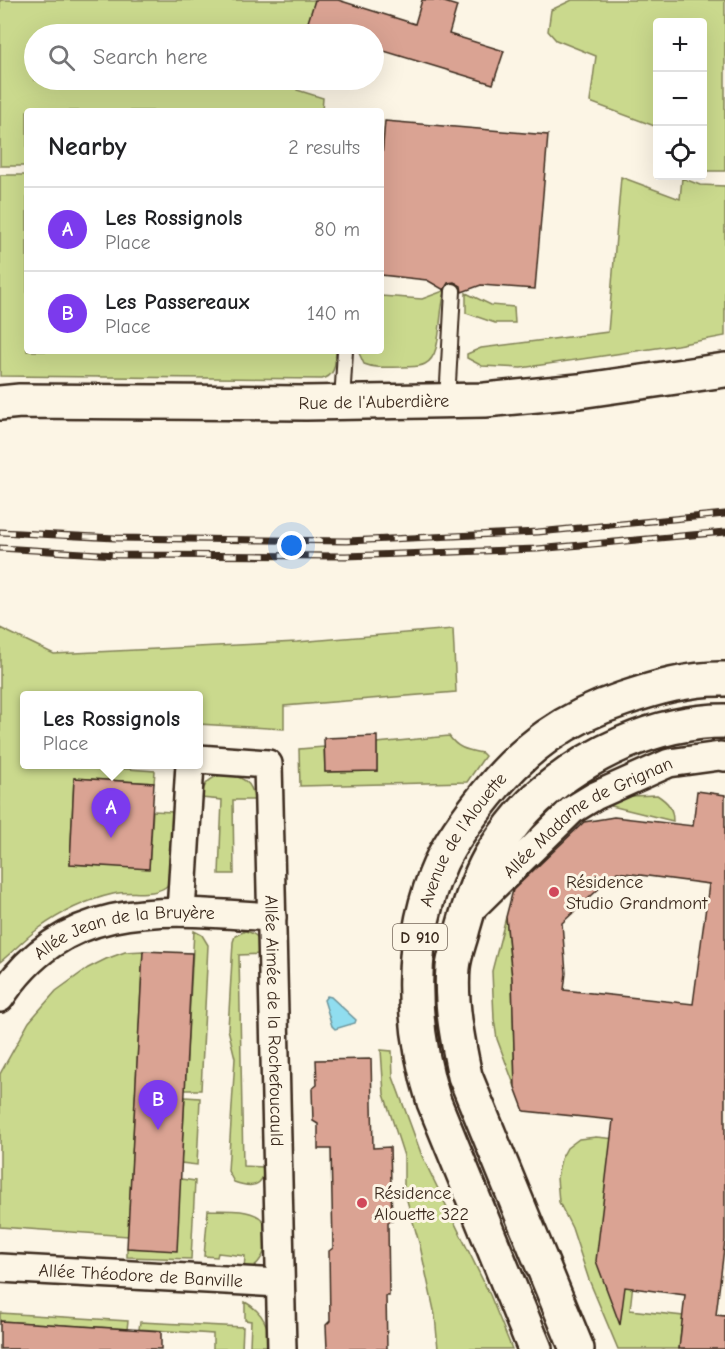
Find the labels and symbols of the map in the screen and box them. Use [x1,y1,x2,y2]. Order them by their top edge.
street label: Rue de l'Auberdière [299,391,449,414]
your location [277,531,306,560]
street label: Allée Madame de Grignan [499,753,676,883]
street label: Avenue de l'Alouette [416,769,511,909]
pin: A [92,788,130,838]
place label: Résidence Studio Grandmont [566,872,708,914]
marker: Résidence Studio Grandmont [547,885,561,899]
street label: Allée Aimée de la Rochefoucauld [260,895,287,1147]
street label: Allée Jean de la Bruyère [30,902,215,964]
road number: D 910 [393,924,447,950]
pin: B [138,1080,178,1130]
place label: Résidence Alouette 322 [374,1183,469,1225]
marker: Résidence Alouette 322 [355,1196,369,1210]
street label: Allée Théodore de Banville [38,1260,243,1292]

